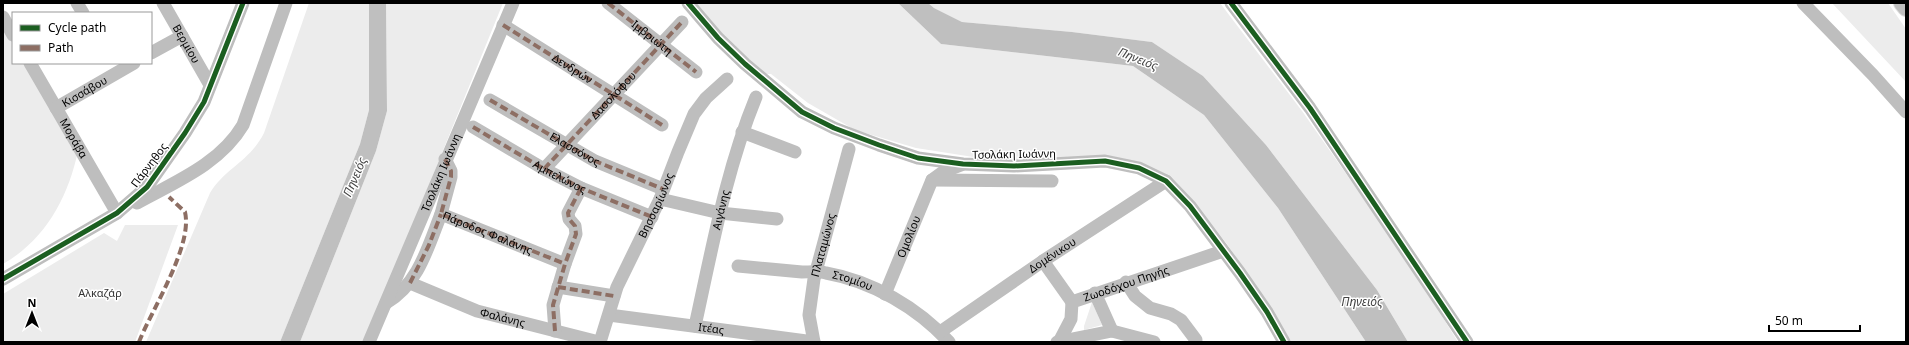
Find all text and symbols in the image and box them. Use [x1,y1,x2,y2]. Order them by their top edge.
legend [12,12,152,64]
street label: Ιμβριώτη [629,16,676,58]
text: Cycle path [48,19,106,36]
street label: Βερμίου [170,21,204,66]
text: Path [48,39,74,56]
water label: Πηνειός [1116,43,1161,74]
street label: Δενδρών [550,50,596,87]
street label: Δασολόφου [587,68,639,122]
street label: Κισσάβου [59,72,110,110]
street label: Μοράβα [57,115,92,161]
street label: Ελασσόνος [547,128,602,169]
street label: Τσολάκη Ιωάννη [417,131,464,214]
street label: Πάρνηθος [127,139,170,190]
street label: Τσολάκη Ιωάννη [972,145,1056,162]
water label: Πηνειός [339,154,371,199]
street label: Αμπελώνος [531,156,589,196]
street label: Βησσαρίωνος [634,170,676,240]
street label: Αιγάνης [708,188,732,231]
street label: Πάροδος Φαλάνης [441,207,535,257]
street label: Πλαταμώνος [807,211,838,278]
street label: Ομολίου [893,213,924,260]
street label: Δομένικου [1025,234,1079,276]
street label: Ζωοδόχου Πηγής [1081,262,1171,305]
street label: Στομίου [831,266,875,294]
park label: Αλκαζάρ [78,285,122,300]
north arrow [12,293,52,333]
water label: Πηνειός [1341,293,1383,310]
text: N [28,295,36,310]
street label: Φαλάνης [478,304,527,330]
scale bar [1769,307,1860,333]
text: 50 m [1775,312,1803,329]
street label: Ιτέας [697,319,725,337]

